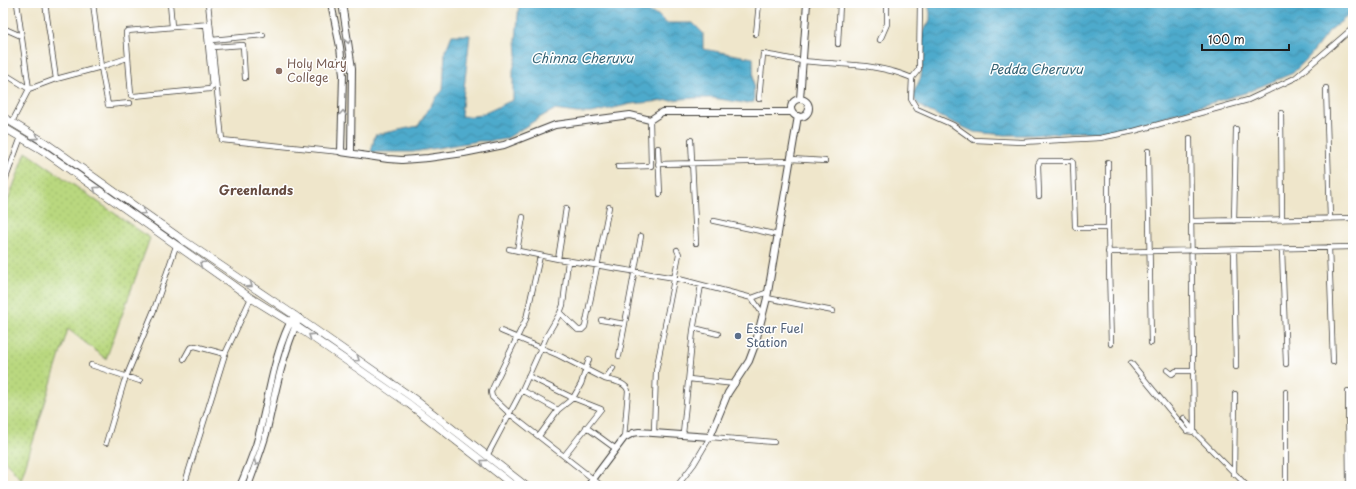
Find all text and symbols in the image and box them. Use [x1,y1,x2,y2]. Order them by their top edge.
scale bar [1202,26,1289,52]
text: 100 m [1208,30,1245,48]
one-way arrow [344,38,352,45]
water label: Chinna Cheruvu [531,48,634,67]
place label: Holy Mary College [287,54,347,86]
water label: Pedda Cheruvu [989,59,1084,78]
marker: Holy Mary College [274,66,284,76]
one-way arrow [338,110,347,116]
one-way arrow [32,133,39,140]
district label: Greenlands [219,180,293,199]
one-way arrow [94,187,101,194]
one-way arrow [138,207,145,214]
one-way arrow [200,262,207,269]
one-way arrow [246,280,253,288]
place label: Essar Fuel Station [746,319,803,351]
marker: Essar Fuel Station [733,331,743,341]
one-way arrow [308,334,315,341]
one-way arrow [353,354,360,362]
one-way arrow [253,459,261,466]
one-way arrow [481,460,488,467]

